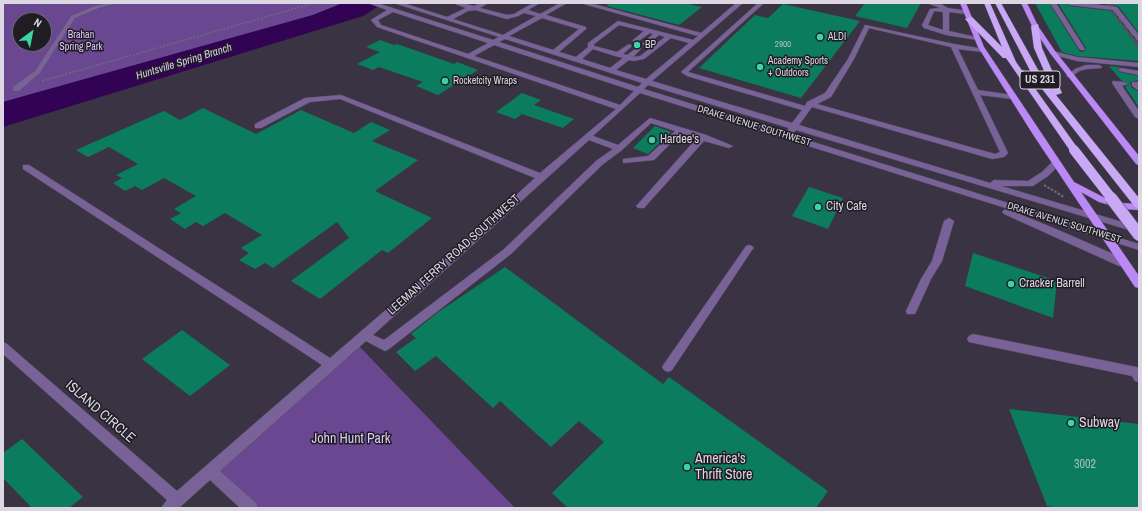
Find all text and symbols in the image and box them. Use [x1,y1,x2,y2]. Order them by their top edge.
north arrow [12,12,52,52]
text: N [31,15,44,30]
park label: Brahan Spring Park [59,29,103,52]
place label: ALDI [828,31,846,43]
marker: ALDI [815,32,825,42]
place label: BP [645,39,656,51]
marker: BP [632,40,642,50]
house number: 2900 [775,40,791,50]
water label: Huntsville Spring Branch [134,41,234,83]
place label: Academy Sports + Outdoors [768,55,828,78]
marker: Academy Sports + Outdoors [755,62,765,72]
road number: US 231 [1020,71,1060,89]
place label: Rocketcity Wraps [453,75,517,87]
marker: Rocketcity Wraps [440,76,450,86]
street label: DRAKE AVENUE SOUTHWEST [696,103,812,149]
place label: Hardee's [660,133,699,147]
marker: Hardee's [647,135,657,145]
street label: LEEMAN FERRY ROAD SOUTHWEST [385,192,523,318]
place label: City Cafe [826,200,867,214]
street label: DRAKE AVENUE SOUTHWEST [1006,200,1122,246]
marker: City Cafe [813,202,823,212]
place label: Cracker Barrell [1019,277,1085,291]
marker: Cracker Barrell [1006,279,1016,289]
street label: ISLAND CIRCLE [62,377,138,447]
place label: Subway [1079,415,1120,431]
marker: Subway [1066,418,1076,428]
park label: John Hunt Park [311,431,391,447]
place label: America's Thrift Store [695,451,752,484]
house number: 3002 [1074,458,1096,472]
marker: America's Thrift Store [682,462,692,472]

